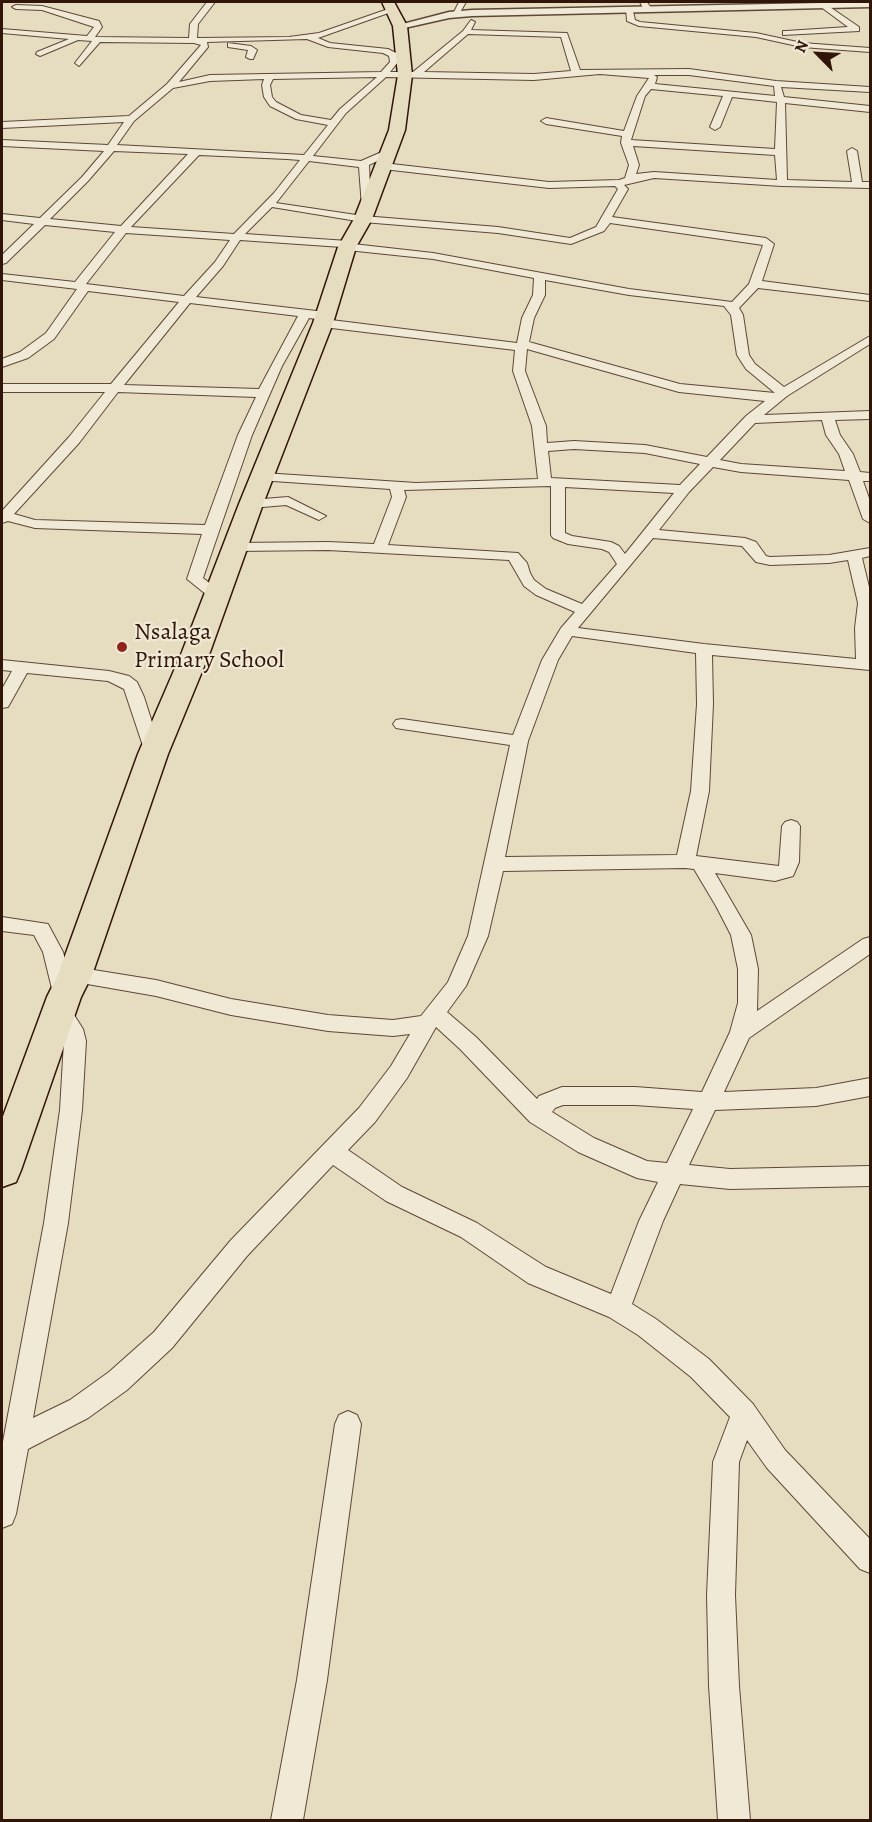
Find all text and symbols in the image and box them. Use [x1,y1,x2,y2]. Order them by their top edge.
north arrow [788,24,848,84]
text: N [789,37,814,56]
place label: Nsalaga Primary School [134,619,284,675]
marker: Nsalaga Primary School [115,640,129,654]

